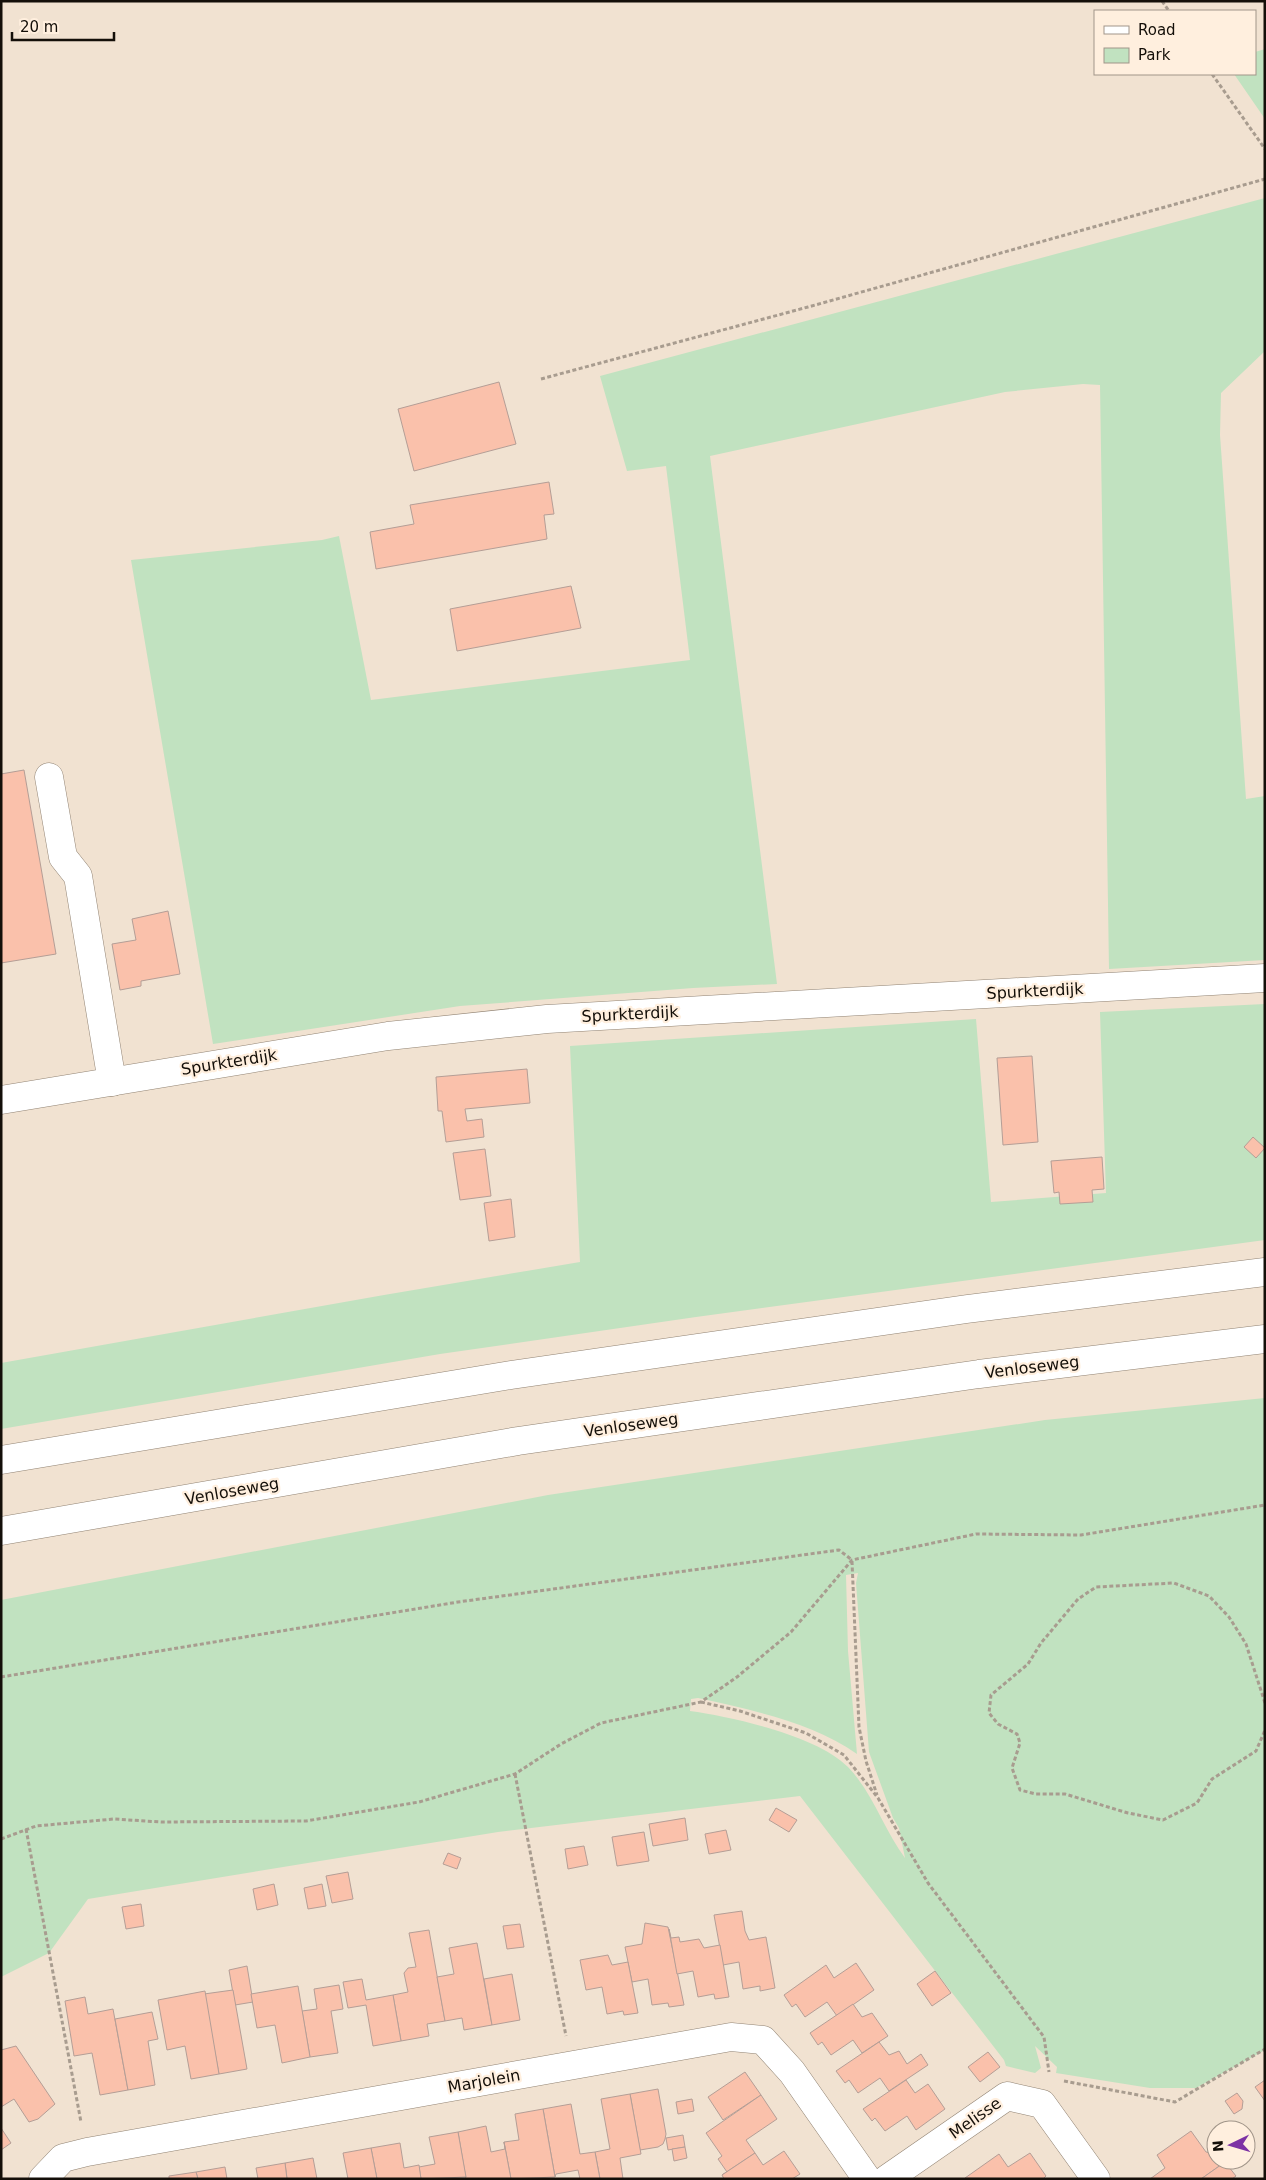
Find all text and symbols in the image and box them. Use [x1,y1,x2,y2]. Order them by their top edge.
scale bar [12,10,115,42]
legend [1094,10,1256,75]
text: 20 m [20,18,58,36]
text: Road [1138,21,1176,39]
text: Park [1138,46,1171,64]
street label: Spurkterdijk [986,979,1085,1003]
street label: Spurkterdijk [581,1002,680,1026]
street label: Spurkterdijk [180,1045,279,1079]
street label: Venloseweg [984,1352,1080,1382]
street label: Venloseweg [583,1409,679,1441]
street label: Venloseweg [183,1473,281,1509]
street label: Marjolein [446,2065,522,2097]
street label: Melisse [945,2093,1005,2143]
north arrow [1206,2120,1256,2170]
text: N [1210,2140,1227,2153]

